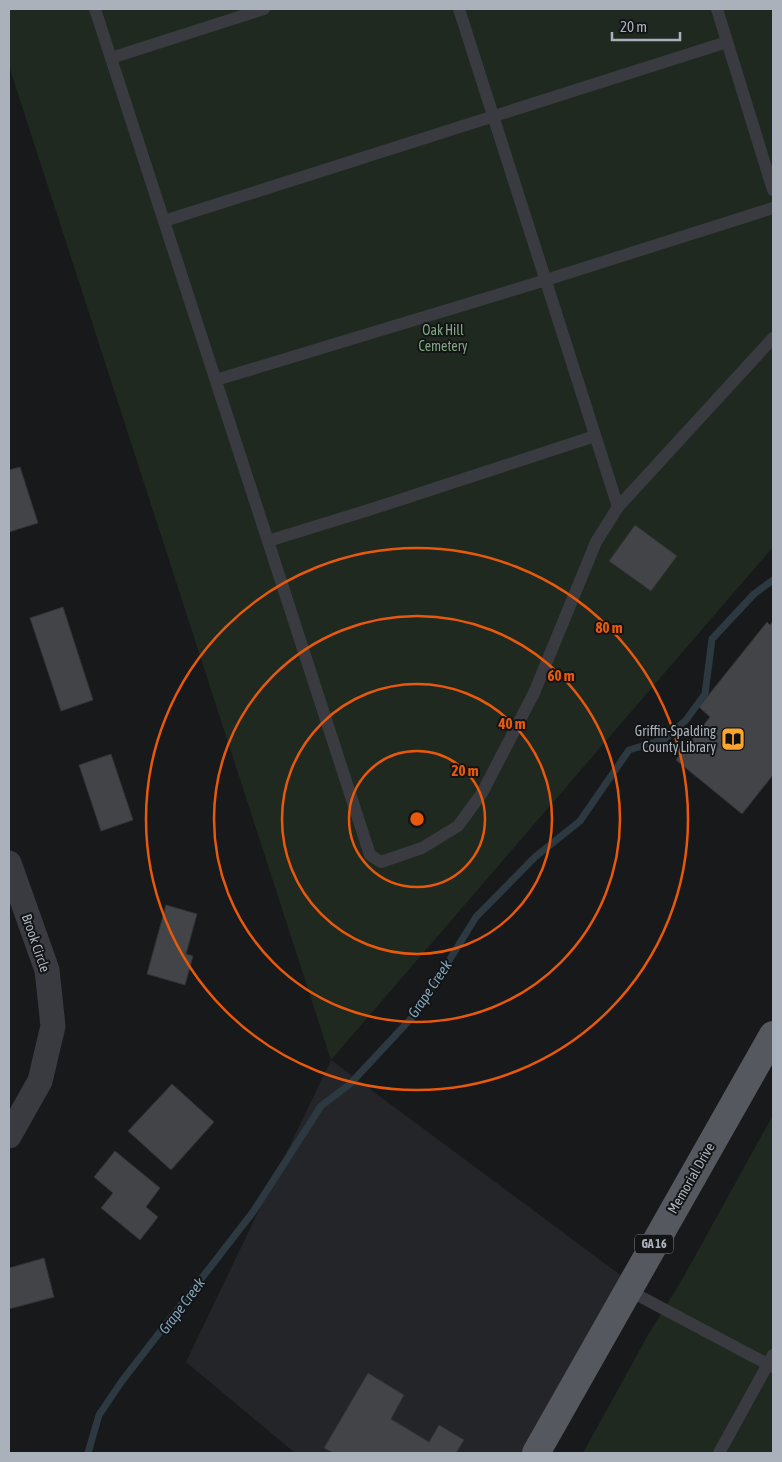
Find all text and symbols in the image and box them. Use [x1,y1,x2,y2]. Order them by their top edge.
scale bar [612,10,680,42]
text: 20 m [620,18,647,35]
park label: Oak Hill Cemetery [418,322,468,354]
text: 80 m [596,619,623,636]
text: 60 m [548,667,575,684]
text: 40 m [498,715,526,732]
place label: Griffin-Spalding County Library [635,723,716,755]
library icon: Griffin-Spalding County Library [720,726,746,752]
text: 20 m [452,762,479,779]
centre of rings [408,810,426,828]
street label: Brook Circle [19,912,53,974]
water label: Grape Creek [404,956,455,1021]
street label: Memorial Drive [664,1140,718,1216]
road number: GA 16 [635,1234,673,1254]
water label: Grape Creek [155,1274,208,1337]

